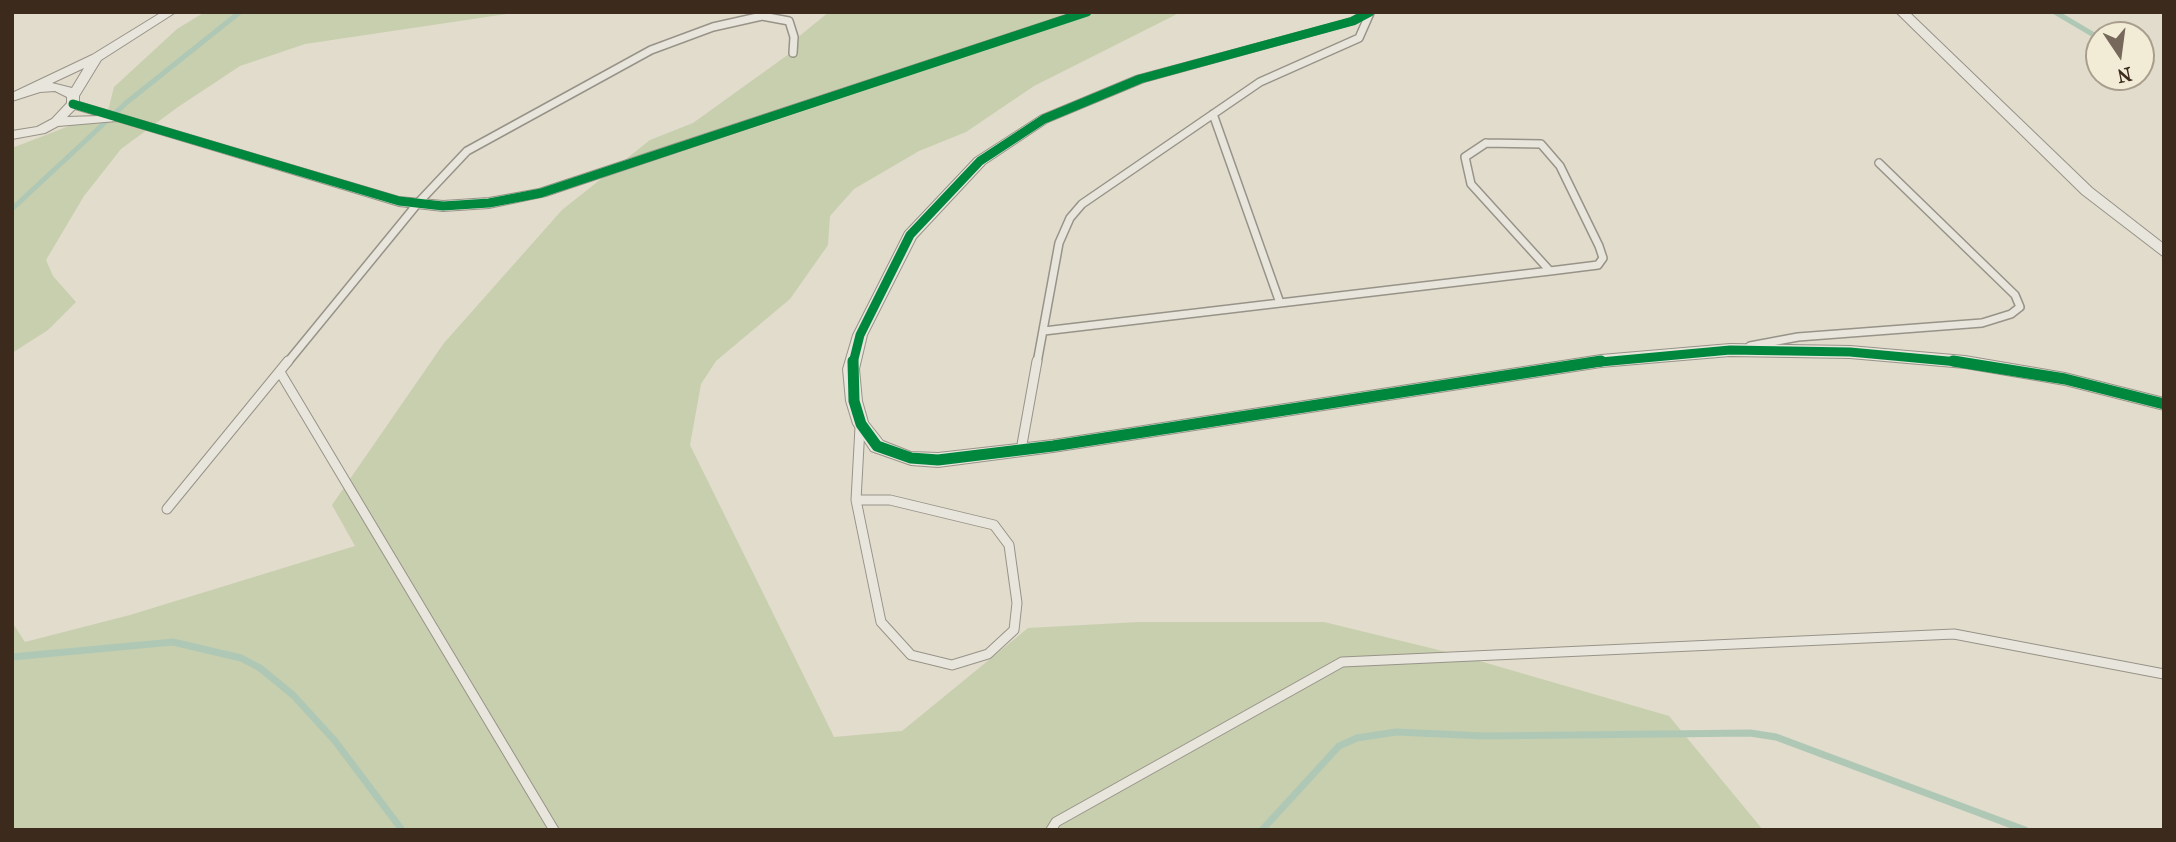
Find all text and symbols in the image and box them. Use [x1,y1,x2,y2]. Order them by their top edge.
north arrow [2085,21,2155,91]
text: N [2115,62,2134,87]

